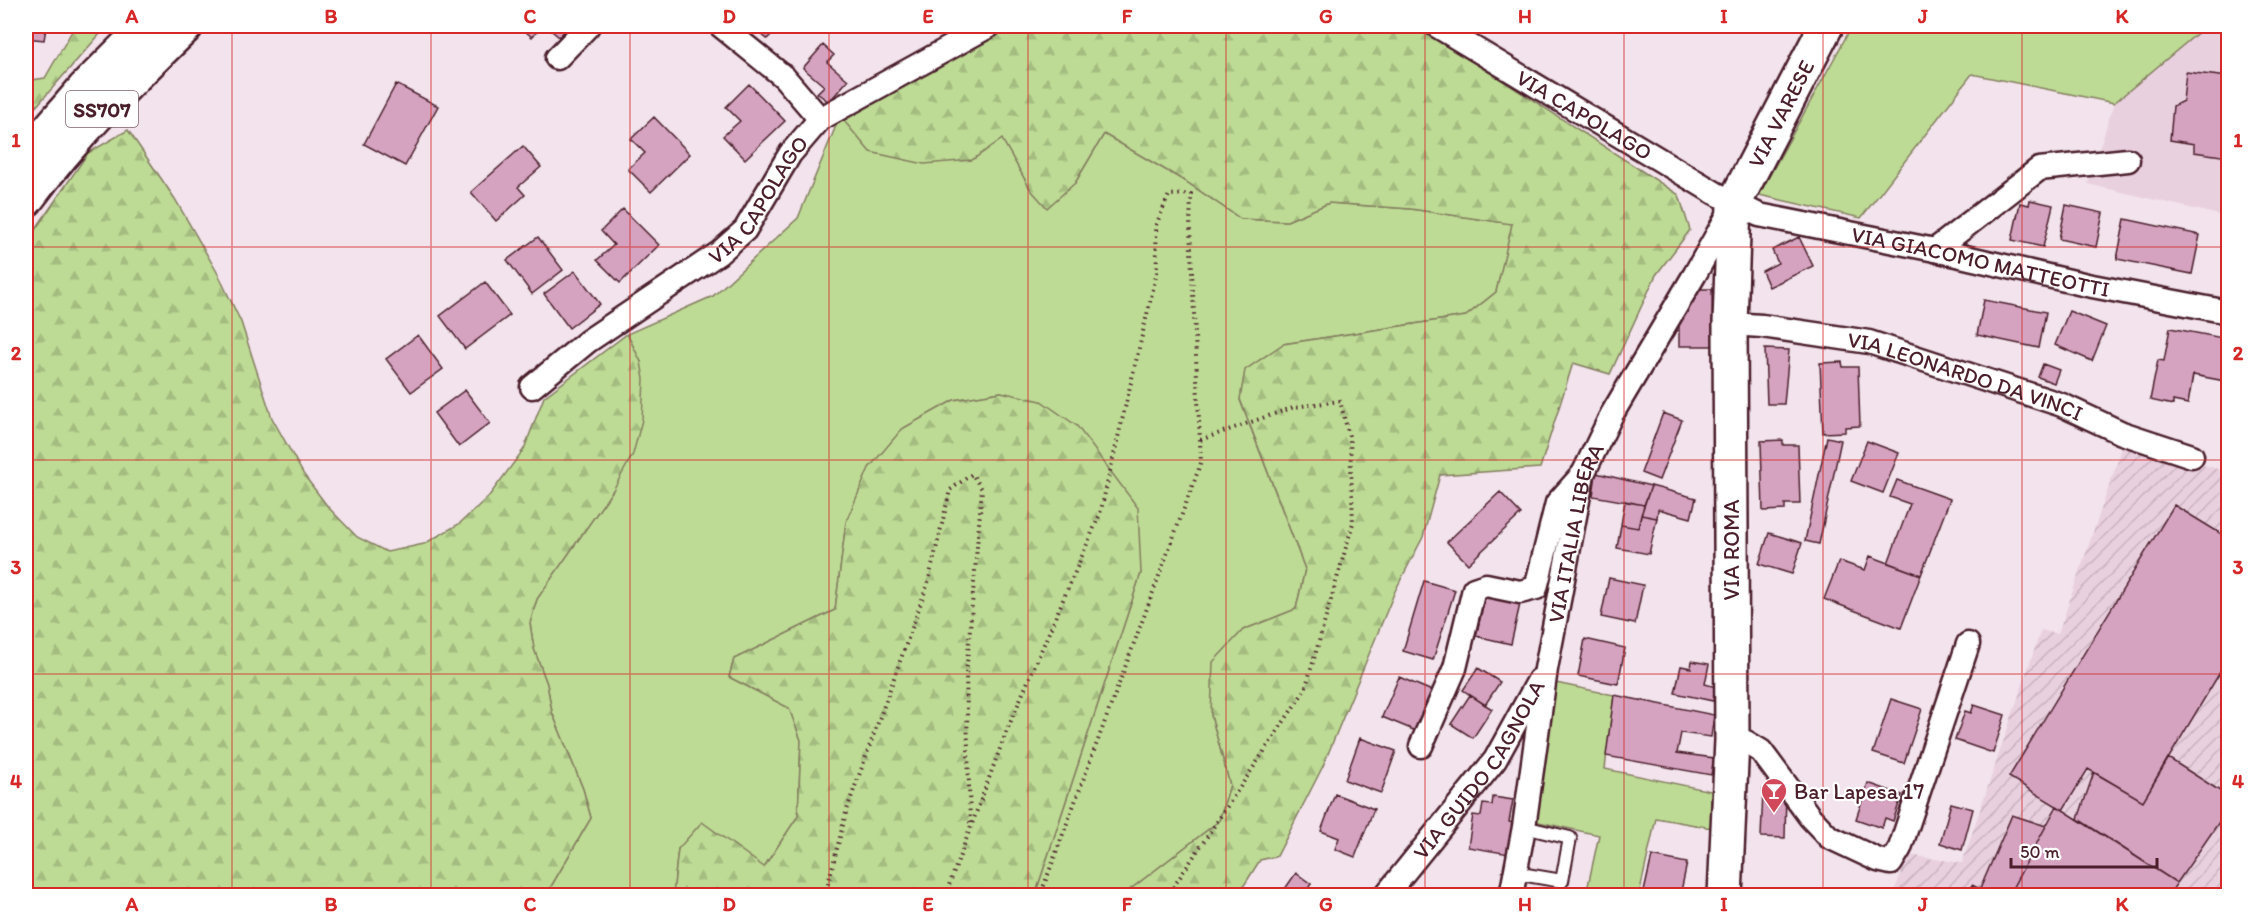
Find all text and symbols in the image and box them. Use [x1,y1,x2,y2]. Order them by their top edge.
text: A [125,4,139,28]
text: B [325,4,338,28]
text: C [524,4,537,28]
text: D [722,4,736,28]
text: E [922,4,934,28]
text: F [1122,4,1133,28]
text: G [1319,4,1333,28]
text: H [1518,4,1532,28]
text: I [1720,4,1728,28]
text: J [1917,4,1928,28]
text: K [2116,4,2130,28]
street label: VIA VARESE [1742,55,1820,172]
street label: VIA CAPOLAGO [1512,63,1657,166]
road number: SS707 [66,91,138,127]
text: 1 [11,128,21,152]
text: 1 [2233,128,2243,152]
street label: VIA CAPOLAGO [703,130,814,270]
street label: VIA GIACOMO MATTEOTTI [1849,220,2112,303]
street label: VIA LEONARDO DA VINCI [1846,325,2087,426]
text: 2 [11,341,22,365]
text: 2 [2233,341,2244,365]
street label: VIA ITALIA LIBERA [1542,439,1609,625]
street label: VIA ROMA [1718,500,1745,600]
text: 3 [11,555,22,579]
text: 3 [2233,555,2244,579]
street label: VIA GUIDO CAGNOLA [1407,675,1550,864]
text: 4 [10,769,22,793]
text: 4 [2232,769,2244,793]
bar icon: Bar Lapesa 17 [1759,776,1789,814]
place label: Bar Lapesa 17 [1794,778,1924,805]
scale bar [2011,831,2156,869]
text: 50 m [2020,841,2060,863]
text: A [125,892,139,916]
text: B [325,892,338,916]
text: C [524,892,537,916]
text: D [722,892,736,916]
text: E [922,892,934,916]
text: F [1122,892,1133,916]
text: G [1319,892,1333,916]
text: H [1518,892,1532,916]
text: I [1720,892,1728,916]
text: J [1917,892,1928,916]
text: K [2116,892,2130,916]

